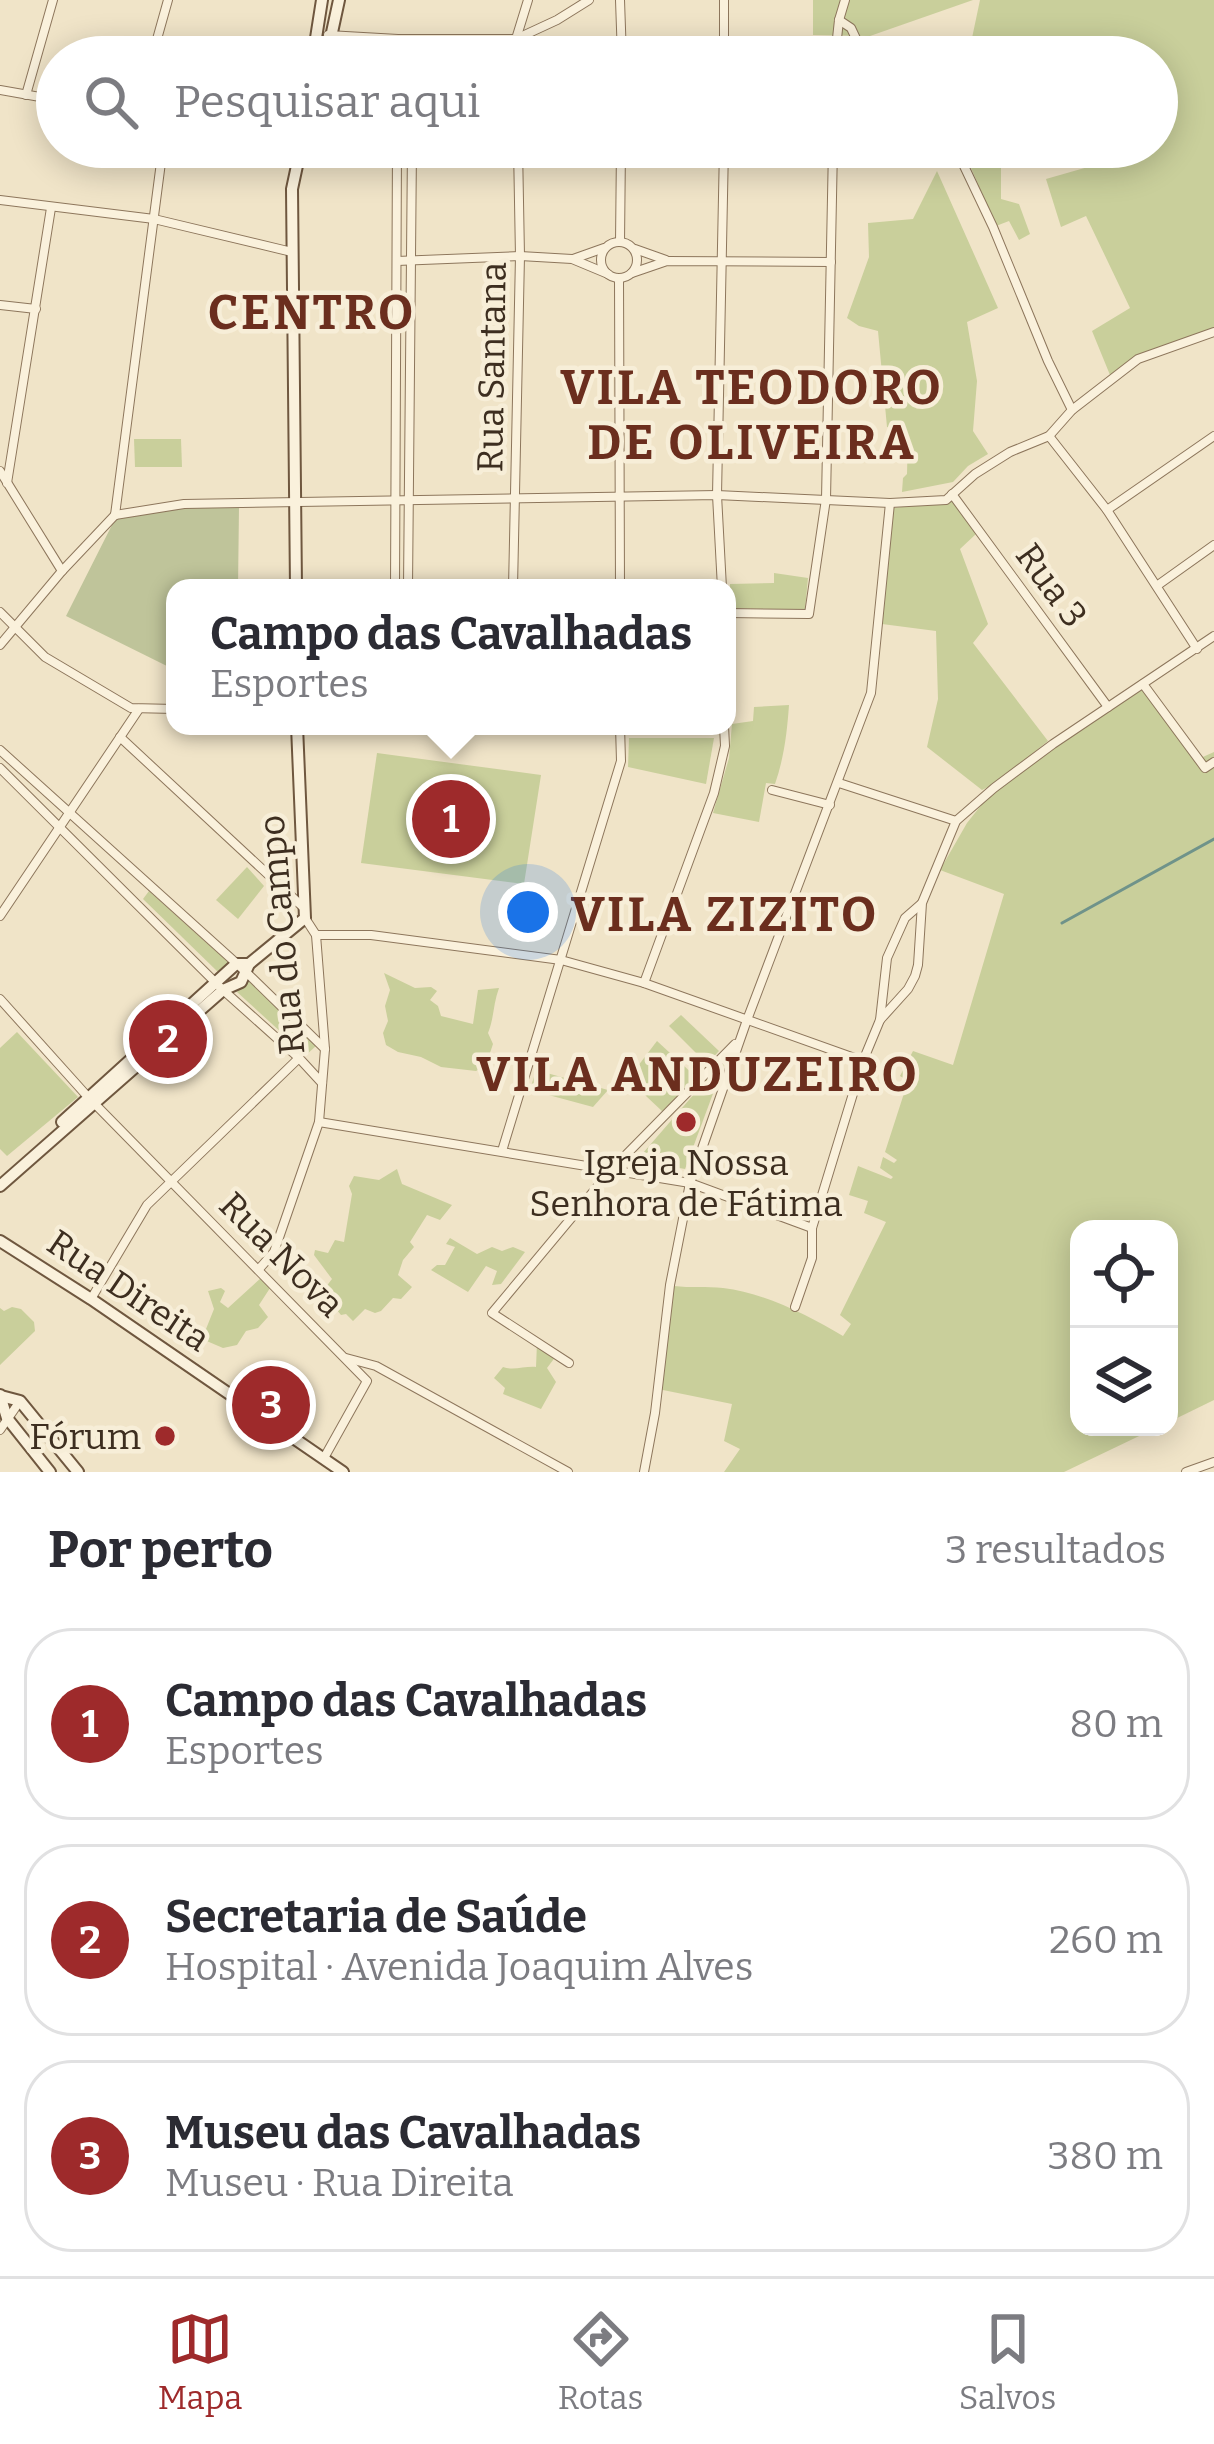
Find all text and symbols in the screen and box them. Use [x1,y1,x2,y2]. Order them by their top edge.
search box [36,36,1178,168]
icon: search [78,69,144,135]
text: Pesquisar aqui [174,75,480,129]
street label: Rua Santana [468,261,516,473]
district label: CENTRO [208,284,416,342]
district label: VILA TEODORO DE OLIVEIRA [560,359,944,472]
street label: Rua 3 [1006,535,1096,636]
popup [166,579,736,735]
text: Campo das Cavalhadas [210,607,692,661]
text: Esportes [210,661,369,707]
pin: 1 [412,774,490,864]
street label: Rua do Campo [250,813,314,1056]
your location [498,882,558,942]
district label: VILA ZIZITO [571,886,879,944]
pin: 2 [129,994,207,1084]
district label: VILA ANDUZEIRO [476,1046,920,1104]
marker: Igreja Nossa Senhora de Fátima [673,1109,699,1135]
place label: Igreja Nossa Senhora de Fátima [529,1141,843,1226]
street label: Rua Nova [210,1183,353,1326]
map controls [1070,1220,1178,1436]
button: locate [1070,1220,1178,1328]
street label: Rua Direita [39,1221,218,1361]
button: layers [1070,1328,1178,1436]
pin: 3 [232,1360,310,1450]
place label: Fórum [29,1415,141,1459]
marker: Fórum [152,1423,178,1449]
text: Por perto [48,1519,273,1581]
text: 3 resultados [945,1527,1166,1573]
text: Campo das Cavalhadas [165,1674,647,1728]
text: 1 [82,1701,98,1747]
text: 80 m [1070,1701,1163,1747]
text: Esportes [165,1728,324,1774]
text: Secretaria de Saúde [165,1890,587,1944]
text: 2 [79,1917,101,1963]
text: 260 m [1049,1917,1163,1963]
text: Hospital · Avenida Joaquim Alves [165,1944,753,1990]
text: Museu das Cavalhadas [165,2106,641,2160]
text: 3 [79,2133,101,2179]
text: 380 m [1047,2133,1163,2179]
text: Museu · Rua Direita [165,2160,514,2206]
tab: Mapa [158,2306,242,2418]
tab: Rotas [558,2306,643,2418]
tab: Salvos [959,2306,1056,2418]

